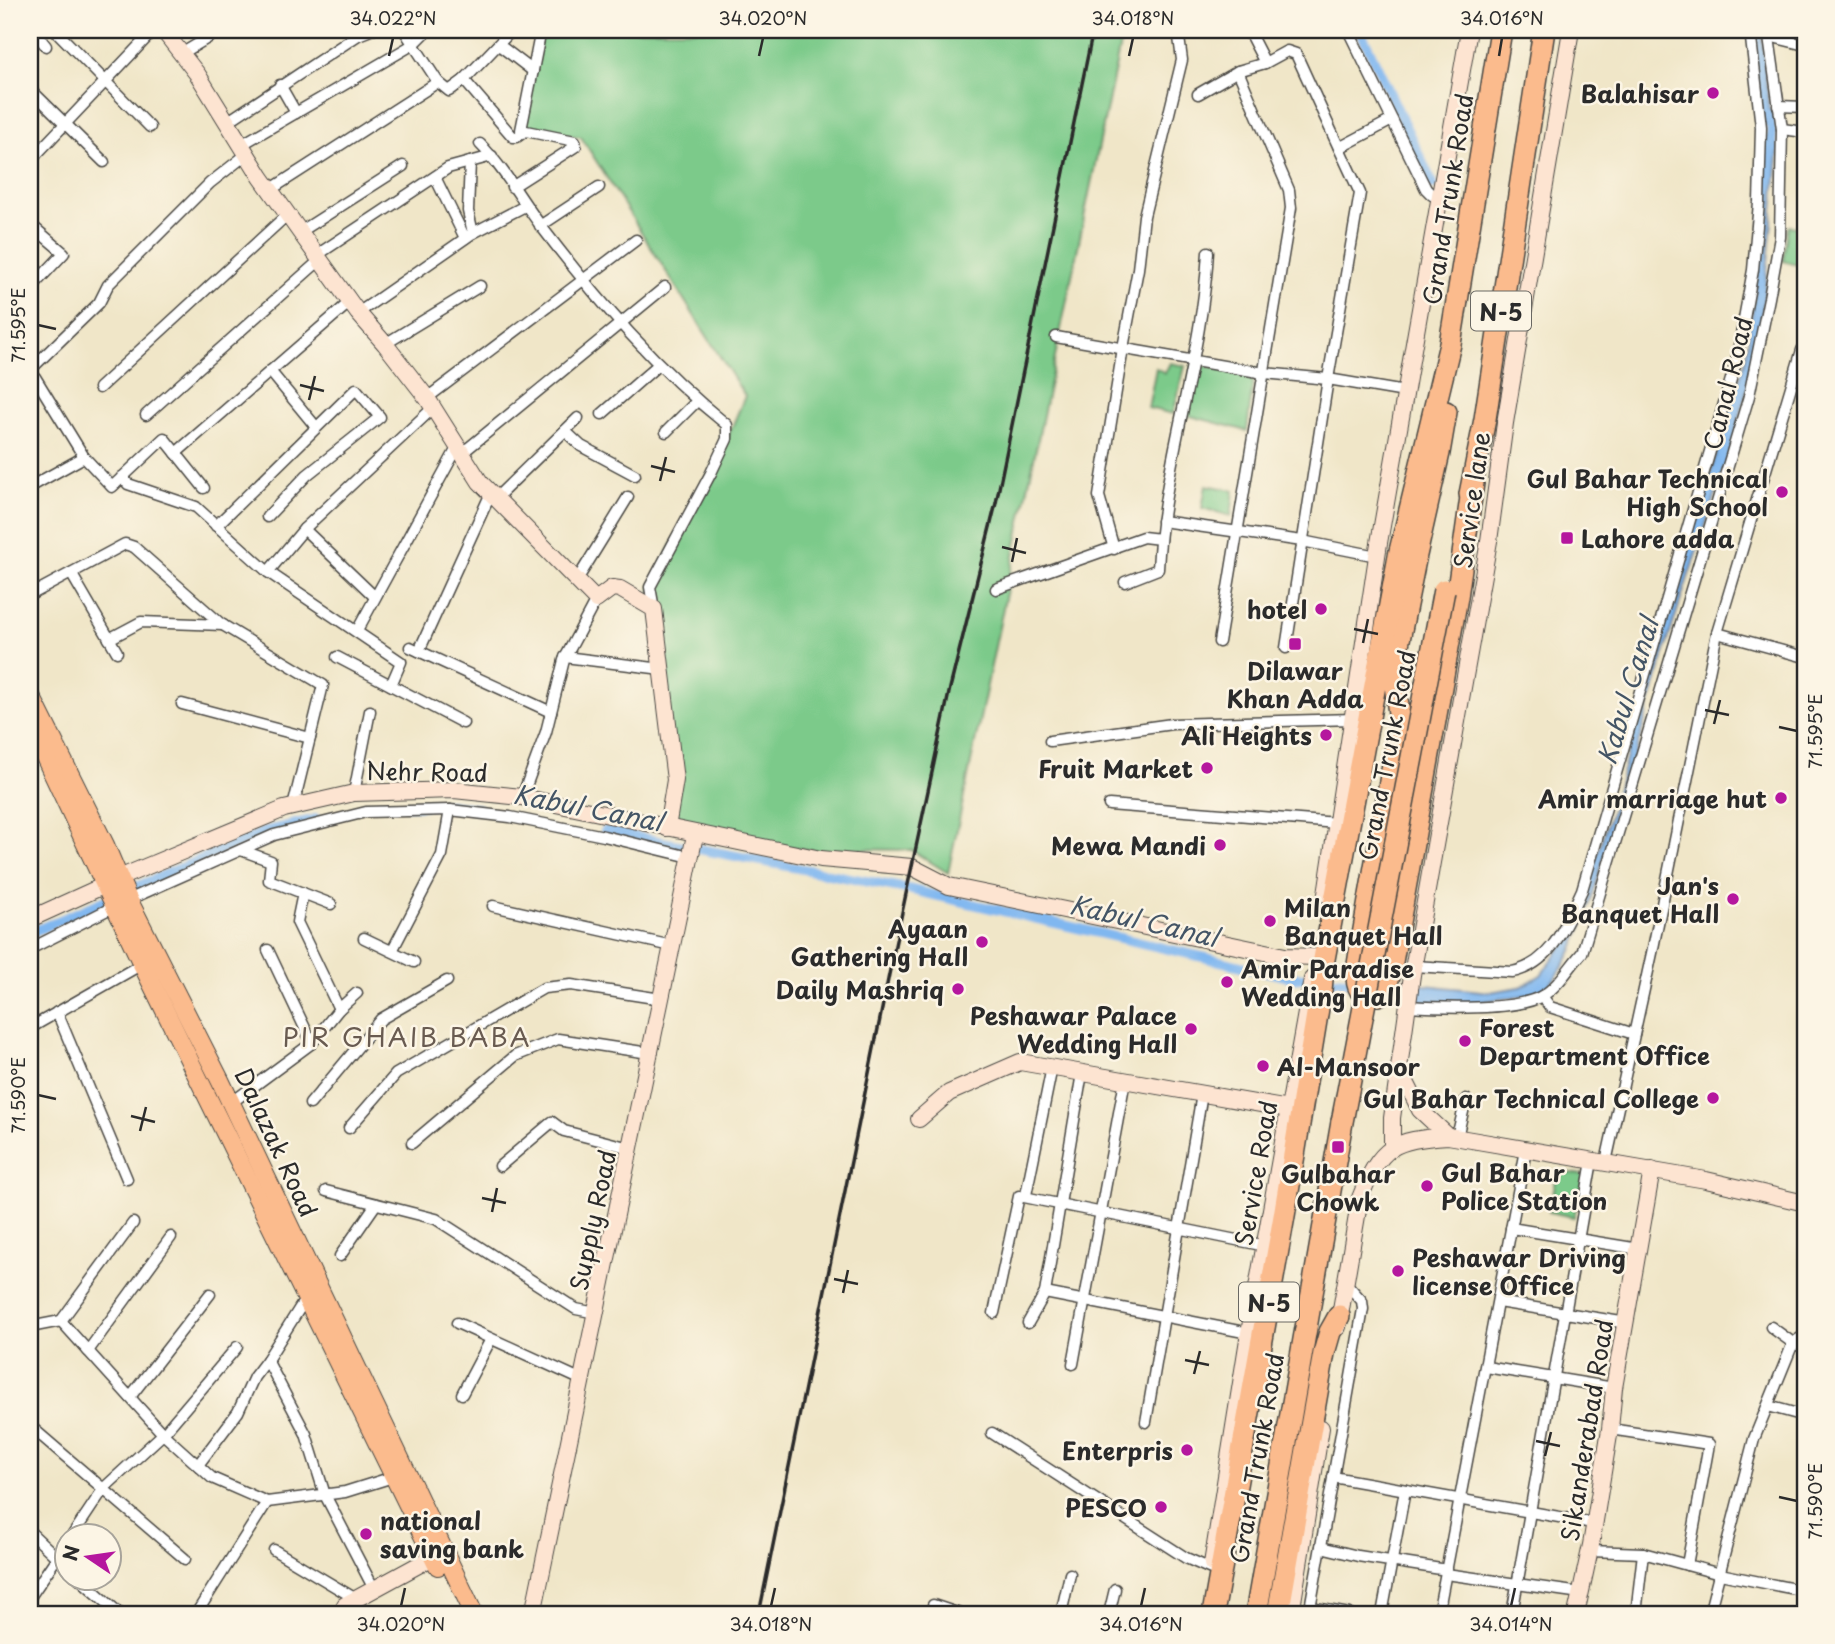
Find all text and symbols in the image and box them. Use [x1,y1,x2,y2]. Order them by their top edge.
text: 34.022°N [349,4,437,31]
text: 34.020°N [719,4,807,31]
text: 34.018°N [1092,4,1174,31]
text: 34.016°N [1460,4,1544,31]
place label: Balahisar [1581,75,1700,111]
marker: Balahisar [1705,85,1721,101]
street label: Grand Trunk Road [1413,91,1481,307]
text: 71.595°E [4,287,31,363]
road number: N-5 [1471,292,1531,330]
street label: Canal Road [1693,313,1761,453]
street label: Service lane [1444,429,1498,571]
place label: Gul Bahar Technical High School [1527,460,1768,524]
marker: Gul Bahar Technical High School [1774,484,1790,500]
place label: Lahore adda [1581,520,1735,556]
marker: Lahore adda [1559,530,1575,546]
place label: hotel [1247,591,1307,627]
marker: hotel [1313,601,1329,617]
water label: Kabul Canal [1586,609,1669,769]
marker: Dilawar Khan Adda [1287,636,1303,652]
street label: Grand Trunk Road [1348,647,1424,863]
place label: Dilawar Khan Adda [1226,652,1364,716]
text: 71.595°E [1801,693,1828,769]
place label: Ali Heights [1181,717,1312,753]
marker: Ali Heights [1318,727,1334,743]
place label: Fruit Market [1038,750,1193,786]
street label: Nehr Road [366,752,488,790]
marker: Fruit Market [1199,760,1215,776]
water label: Kabul Canal [510,773,670,841]
place label: Amir marriage hut [1537,780,1767,816]
marker: Amir marriage hut [1773,790,1789,806]
place label: Mewa Mandi [1051,827,1206,863]
marker: Mewa Mandi [1212,837,1228,853]
place label: Jan's Banquet Hall [1561,867,1719,931]
water label: Kabul Canal [1066,884,1226,957]
place label: Milan Banquet Hall [1284,889,1442,953]
marker: Jan's Banquet Hall [1725,891,1741,907]
place label: Ayaan Gathering Hall [791,910,968,974]
marker: Milan Banquet Hall [1262,913,1278,929]
marker: Ayaan Gathering Hall [974,934,990,950]
place label: Amir Paradise Wedding Hall [1240,950,1414,1014]
place label: Daily Mashriq [776,971,944,1007]
marker: Amir Paradise Wedding Hall [1219,974,1235,990]
marker: Daily Mashriq [950,981,966,997]
place label: Peshawar Palace Wedding Hall [970,997,1177,1061]
place label: Forest Department Office [1479,1009,1710,1073]
district label: PIR GHAIB BABA [282,1017,532,1056]
marker: Peshawar Palace Wedding Hall [1183,1021,1199,1037]
marker: Forest Department Office [1457,1033,1473,1049]
place label: Al-Mansoor [1277,1048,1421,1084]
text: 71.590°E [4,1057,31,1133]
marker: Al-Mansoor [1255,1058,1271,1074]
street label: Dalazak Road [227,1061,327,1223]
place label: Gul Bahar Technical College [1363,1080,1699,1116]
marker: Gul Bahar Technical College [1705,1090,1721,1106]
street label: Service Road [1225,1098,1285,1248]
marker: Gulbahar Chowk [1330,1139,1346,1155]
street label: Supply Road [560,1146,624,1294]
place label: Gul Bahar Police Station [1441,1154,1607,1218]
place label: Gulbahar Chowk [1281,1155,1396,1219]
marker: Gul Bahar Police Station [1419,1178,1435,1194]
place label: Peshawar Driving license Office [1412,1239,1626,1303]
marker: Peshawar Driving license Office [1390,1263,1406,1279]
road number: N-5 [1239,1282,1299,1322]
street label: Sikanderabad Road [1551,1316,1621,1544]
street label: Grand Trunk Road [1220,1350,1292,1566]
place label: Enterpris [1062,1432,1173,1468]
marker: Enterpris [1179,1442,1195,1458]
text: 71.590°E [1801,1463,1828,1539]
place label: PESCO [1065,1489,1147,1525]
marker: PESCO [1153,1499,1169,1515]
place label: national saving bank [380,1502,524,1566]
north arrow [52,1522,122,1592]
marker: national saving bank [358,1526,374,1542]
text: N [55,1542,86,1563]
text: 34.020°N [357,1610,445,1637]
text: 34.018°N [730,1610,812,1637]
text: 34.016°N [1099,1610,1183,1637]
text: 34.014°N [1469,1610,1553,1637]

